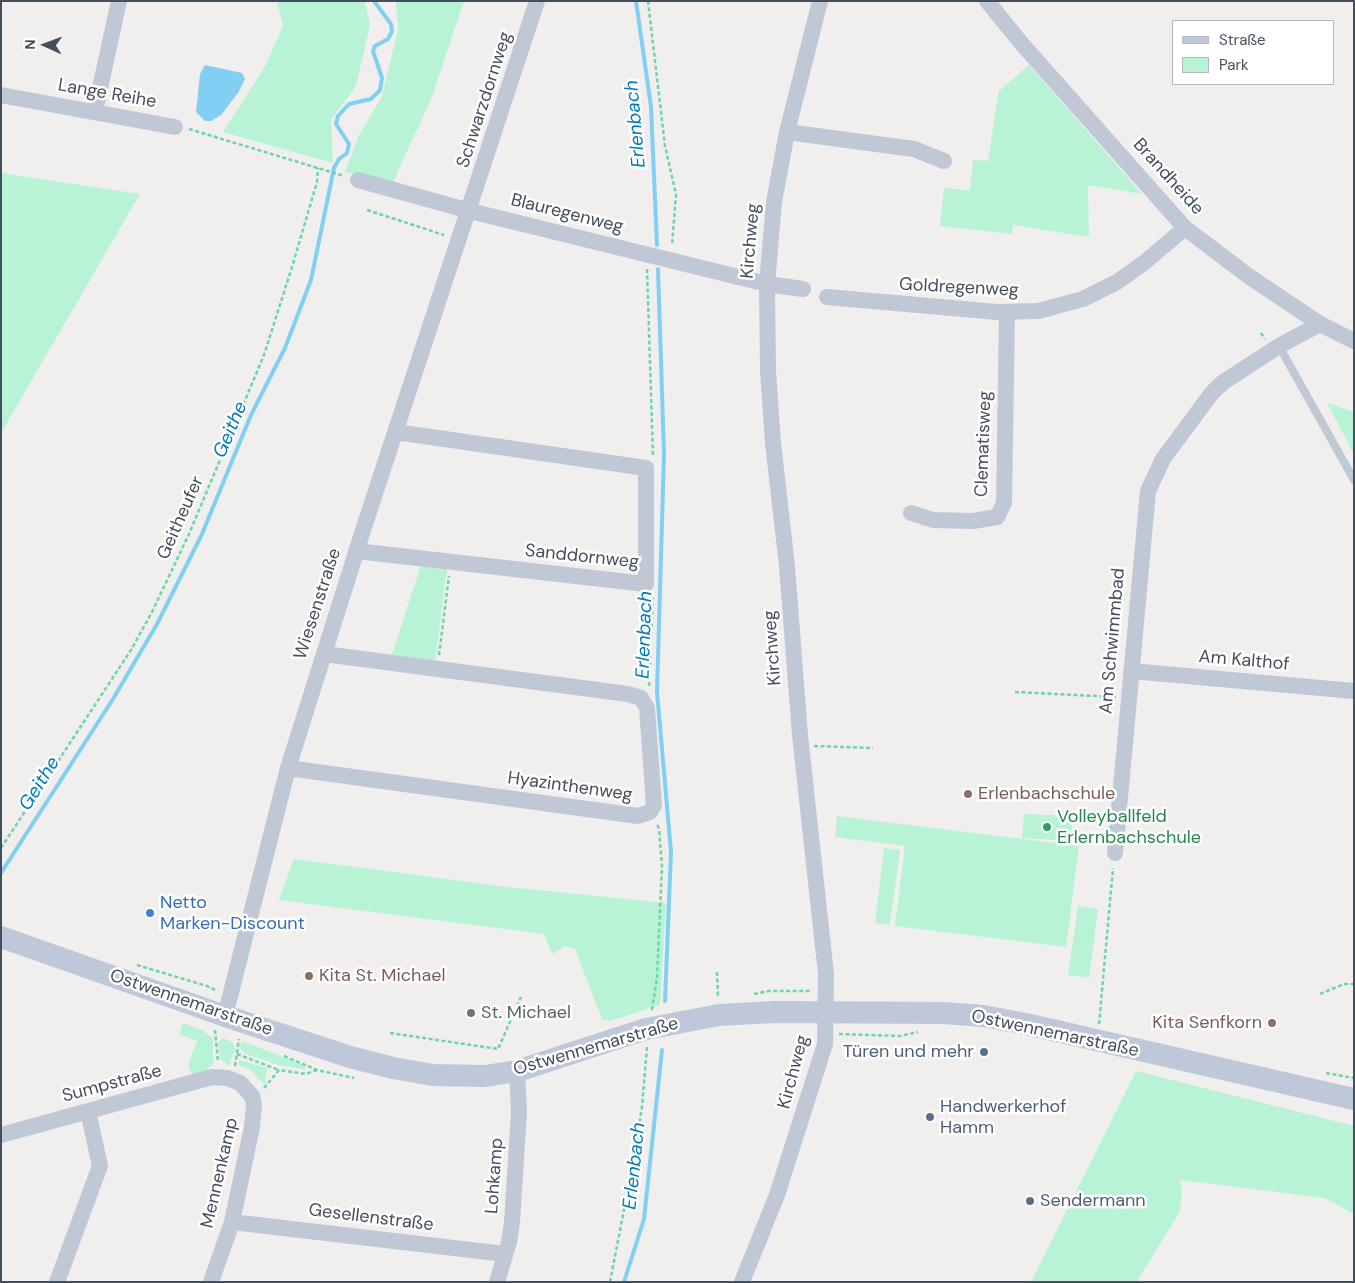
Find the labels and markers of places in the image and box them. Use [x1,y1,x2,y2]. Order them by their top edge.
place label: Erlenbachschule [978,783,1115,805]
marker: Erlenbachschule [962,788,974,800]
place label: Volleyballfeld Erlernbachschule [1057,806,1201,849]
marker: Volleyballfeld Erlernbachschule [1041,821,1053,833]
place label: Netto Marken-Discount [160,892,305,934]
marker: Netto Marken-Discount [144,907,156,919]
place label: Kita St. Michael [319,965,445,987]
marker: Kita St. Michael [303,970,315,982]
place label: St. Michael [481,1002,571,1024]
marker: St. Michael [465,1007,477,1019]
place label: Kita Senfkorn [1152,1012,1262,1034]
marker: Kita Senfkorn [1266,1017,1278,1029]
place label: Türen und mehr [843,1041,974,1063]
marker: Türen und mehr [978,1046,990,1058]
place label: Handwerkerhof Hamm [940,1096,1066,1138]
marker: Handwerkerhof Hamm [924,1111,936,1123]
place label: Sendermann [1040,1190,1146,1212]
marker: Sendermann [1024,1195,1036,1207]

